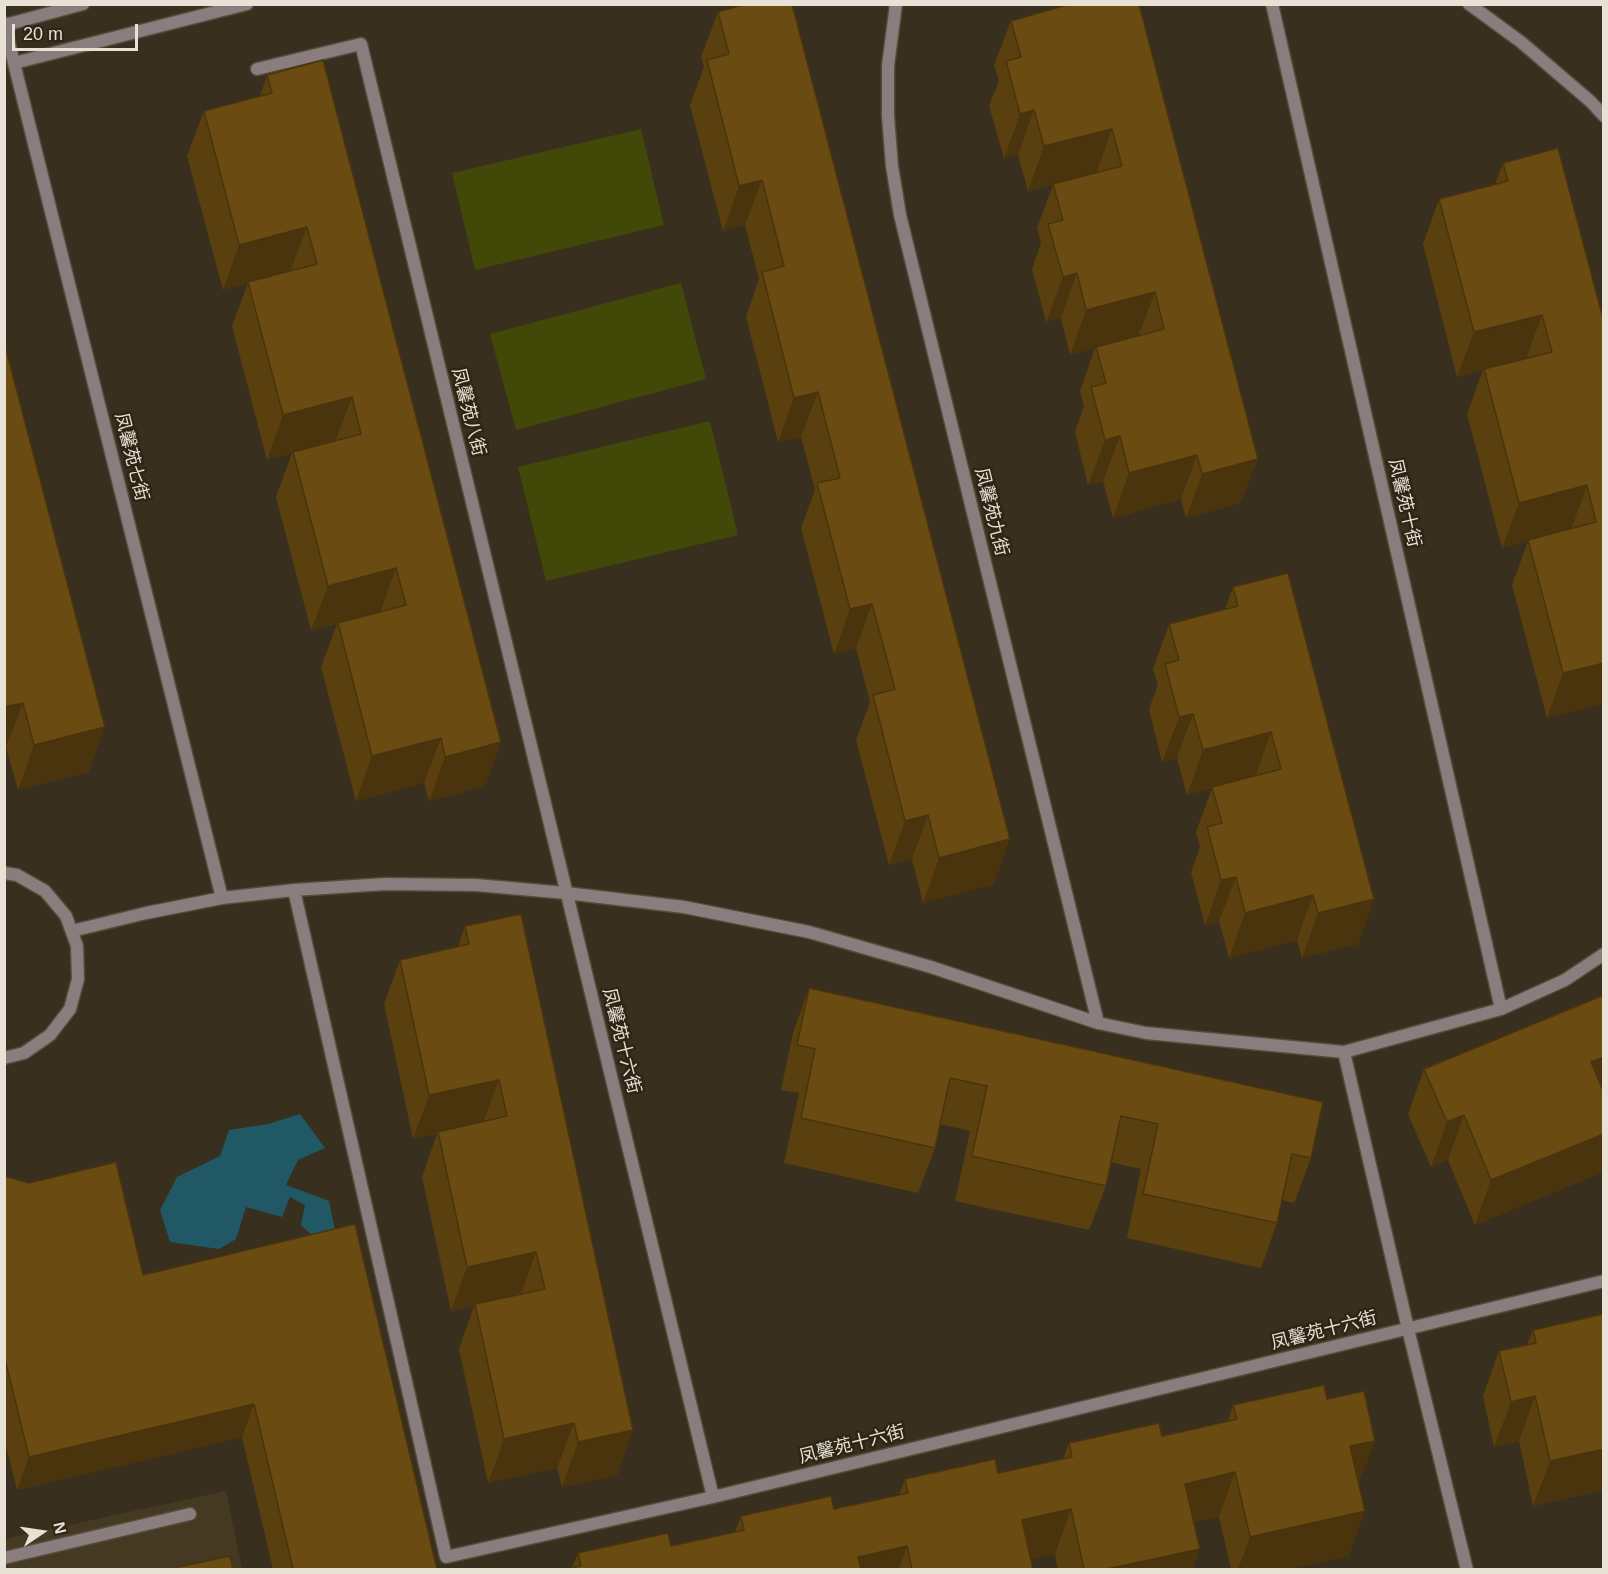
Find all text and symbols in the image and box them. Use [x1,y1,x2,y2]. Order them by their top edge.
scale bar [15,12,141,50]
text: 20 m [23,24,63,44]
street label: 凤馨苑八街 [447,366,489,458]
street label: 凤馨苑七街 [110,411,152,503]
street label: 凤馨苑十街 [1383,457,1425,549]
street label: 凤馨苑九街 [970,466,1012,558]
street label: 凤馨苑十六街 [597,986,645,1096]
street label: 凤馨苑十六街 [1269,1307,1379,1355]
street label: 凤馨苑十六街 [797,1421,907,1469]
north arrow [12,1502,72,1562]
text: N [50,1520,70,1535]

